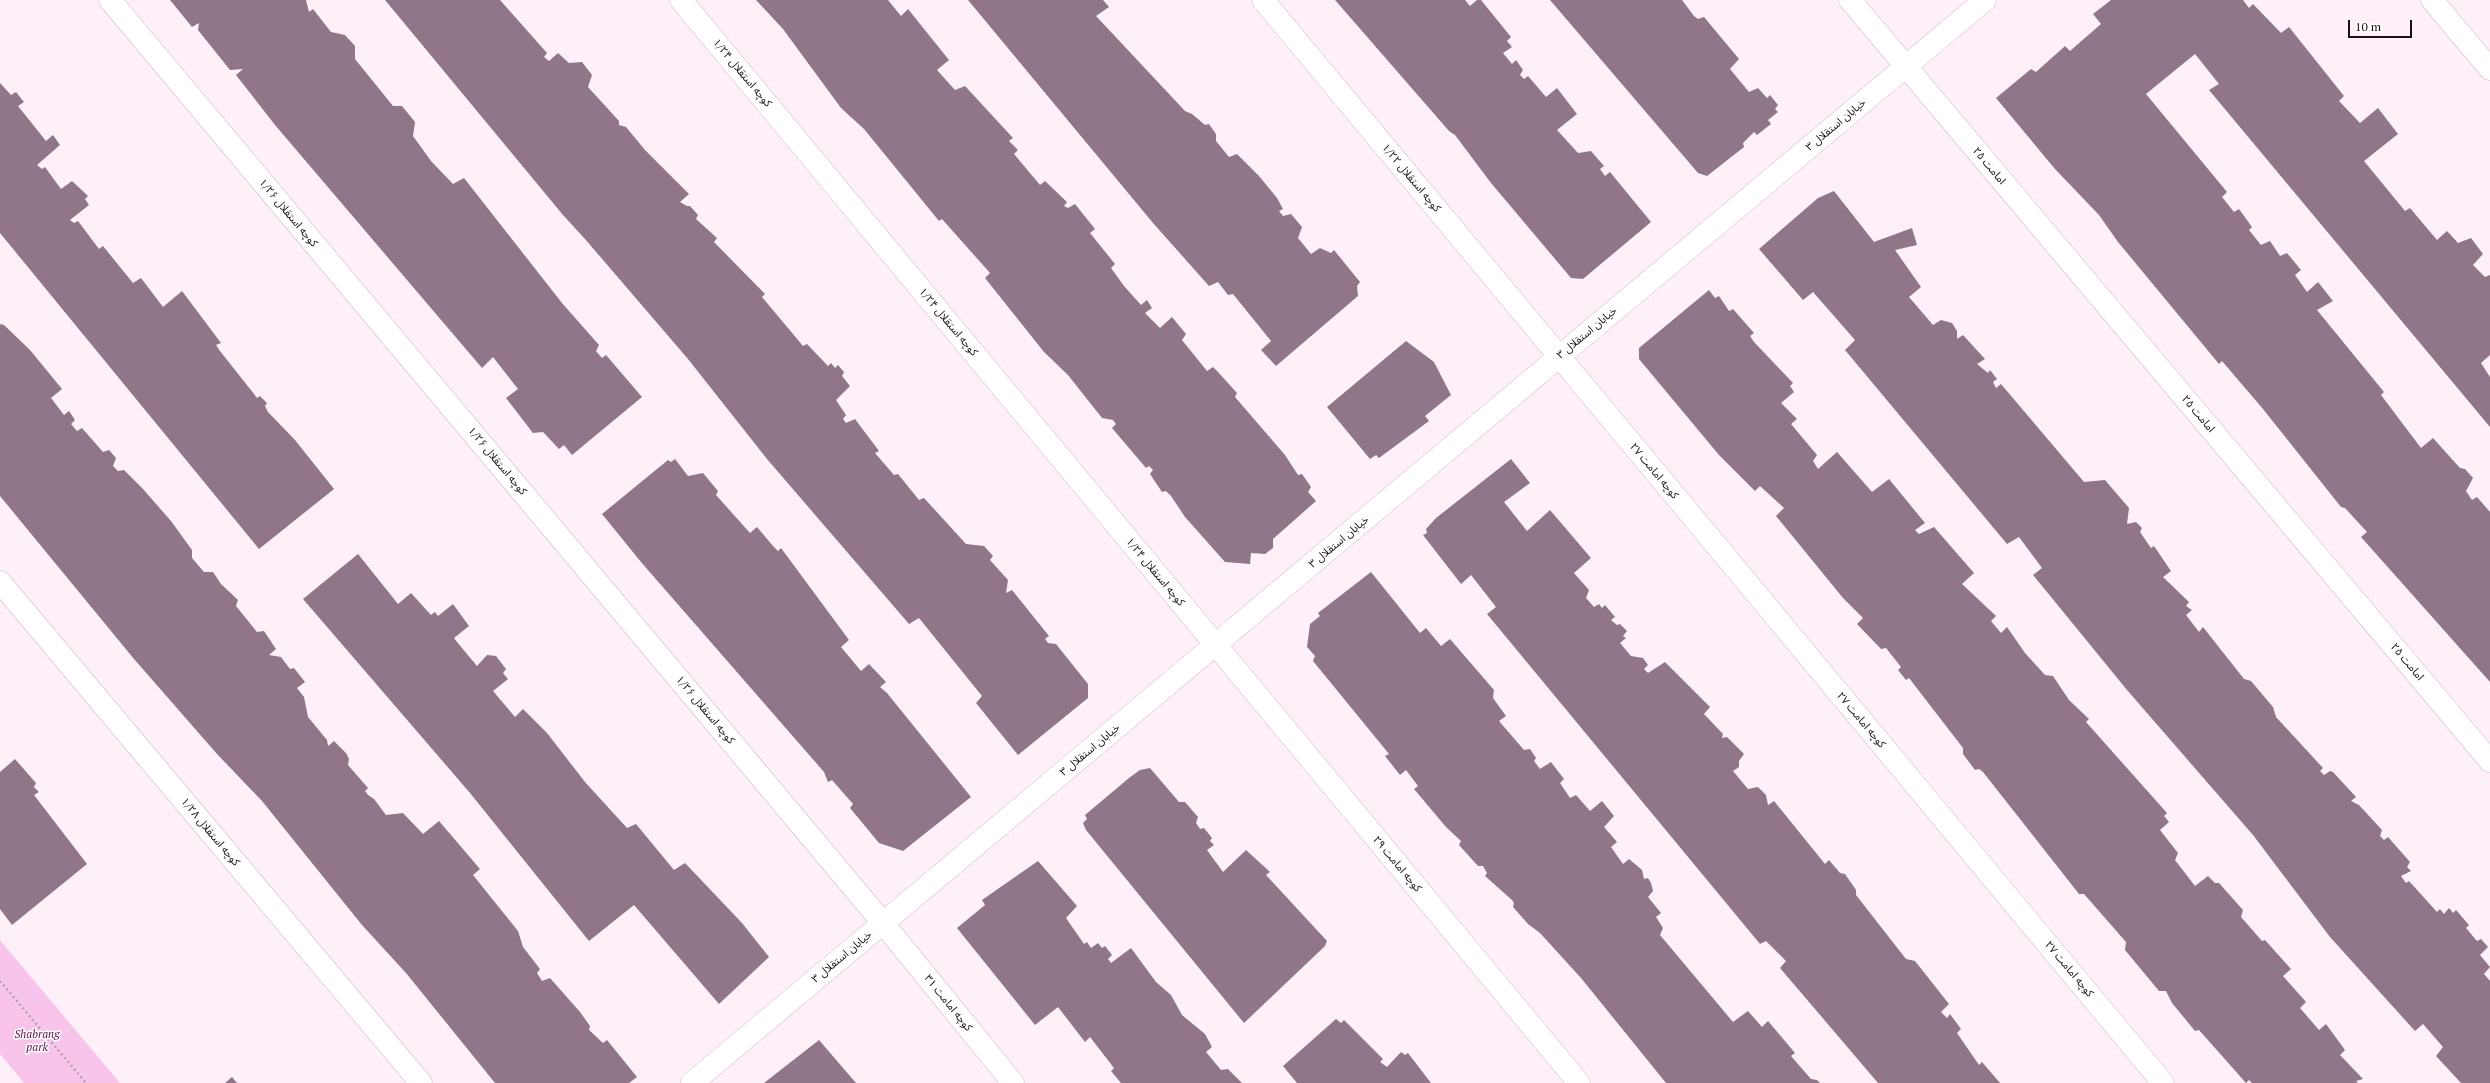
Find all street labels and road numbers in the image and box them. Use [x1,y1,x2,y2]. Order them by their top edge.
street label: کوچه استقلال ۱/۲۴ [710,36,774,110]
street label: خیابان استقلال ۳ [1803,96,1869,154]
street label: کوچه استقلال ۱/۲۲ [1379,141,1443,215]
street label: امامت ۲۵ [1970,145,2008,187]
street label: کوچه استقلال ۱/۲۶ [256,176,320,250]
street label: کوچه استقلال ۱/۲۴ [916,285,980,359]
street label: خیابان استقلال ۳ [1554,304,1620,362]
street label: امامت ۲۵ [2179,393,2217,435]
street label: کوچه استقلال ۱/۲۶ [465,424,529,498]
street label: کوچه امامت ۲۷ [1627,440,1681,502]
street label: خیابان استقلال ۳ [1306,513,1372,571]
street label: کوچه استقلال ۱/۲۴ [1123,535,1187,609]
street label: امامت ۲۵ [2388,641,2426,683]
street label: کوچه استقلال ۱/۲۶ [673,673,737,747]
street label: کوچه امامت ۲۷ [1834,689,1888,751]
street label: خیابان استقلال ۳ [1057,721,1123,779]
street label: کوچه استقلال ۱/۲۸ [178,795,242,869]
street label: کوچه امامت ۲۹ [1370,833,1424,895]
street label: خیابان استقلال ۳ [809,928,875,986]
street label: کوچه امامت ۲۷ [2042,938,2096,1000]
street label: کوچه امامت ۳۱ [921,972,975,1034]

